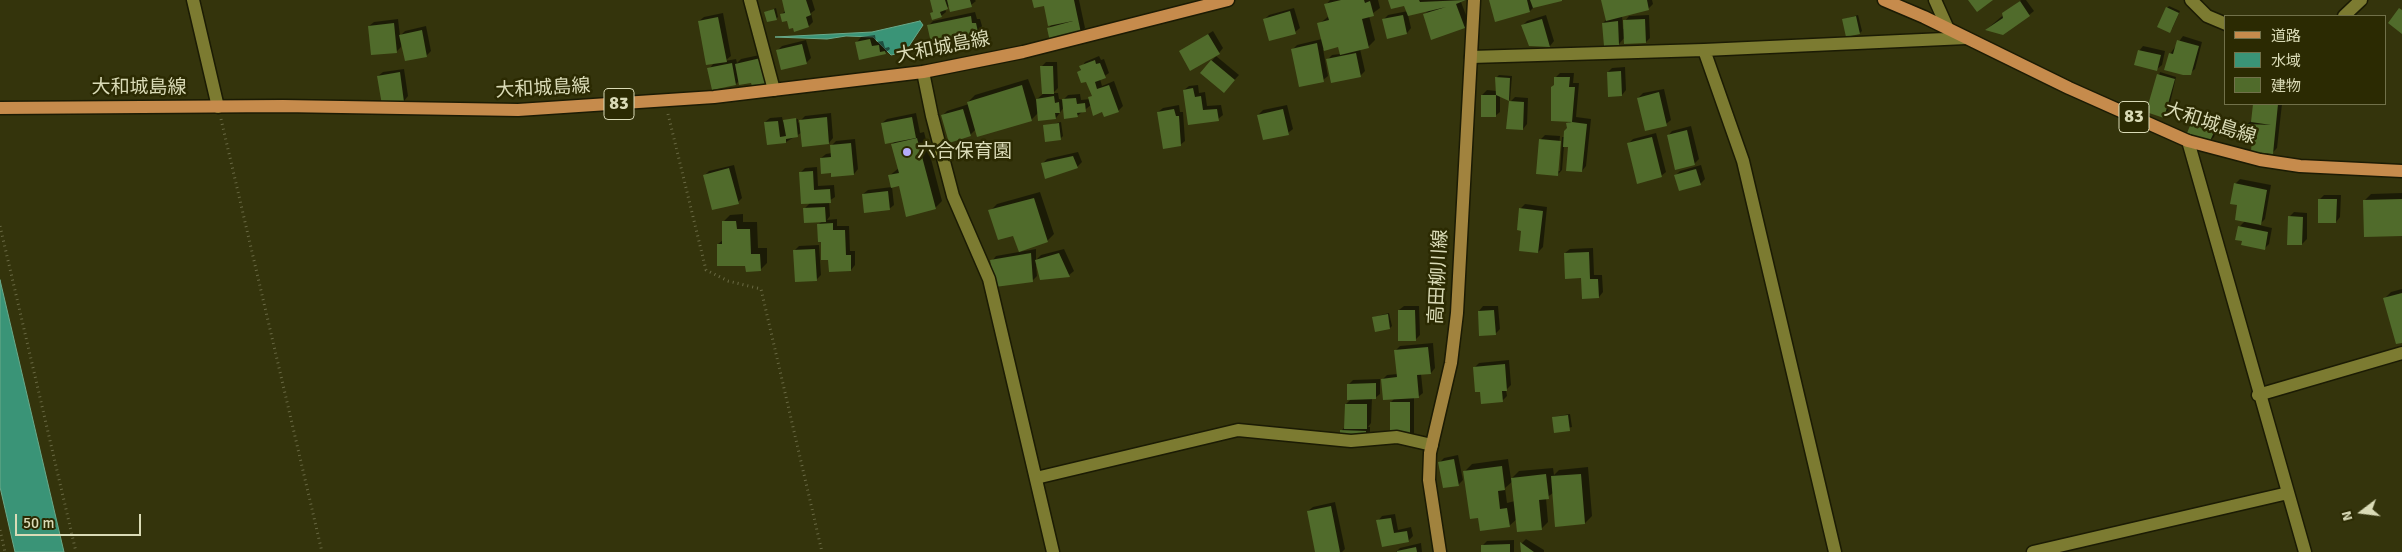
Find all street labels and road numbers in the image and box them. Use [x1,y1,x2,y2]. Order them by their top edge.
street label: 大和城島線 [894,28,992,68]
street label: 大和城島線 [495,75,591,103]
street label: 大和城島線 [92,77,186,99]
road number: 83 [604,88,634,120]
street label: 大和城島線 [2161,98,2259,150]
road number: 83 [2119,101,2149,132]
street label: 高田柳川線 [1425,229,1453,325]

